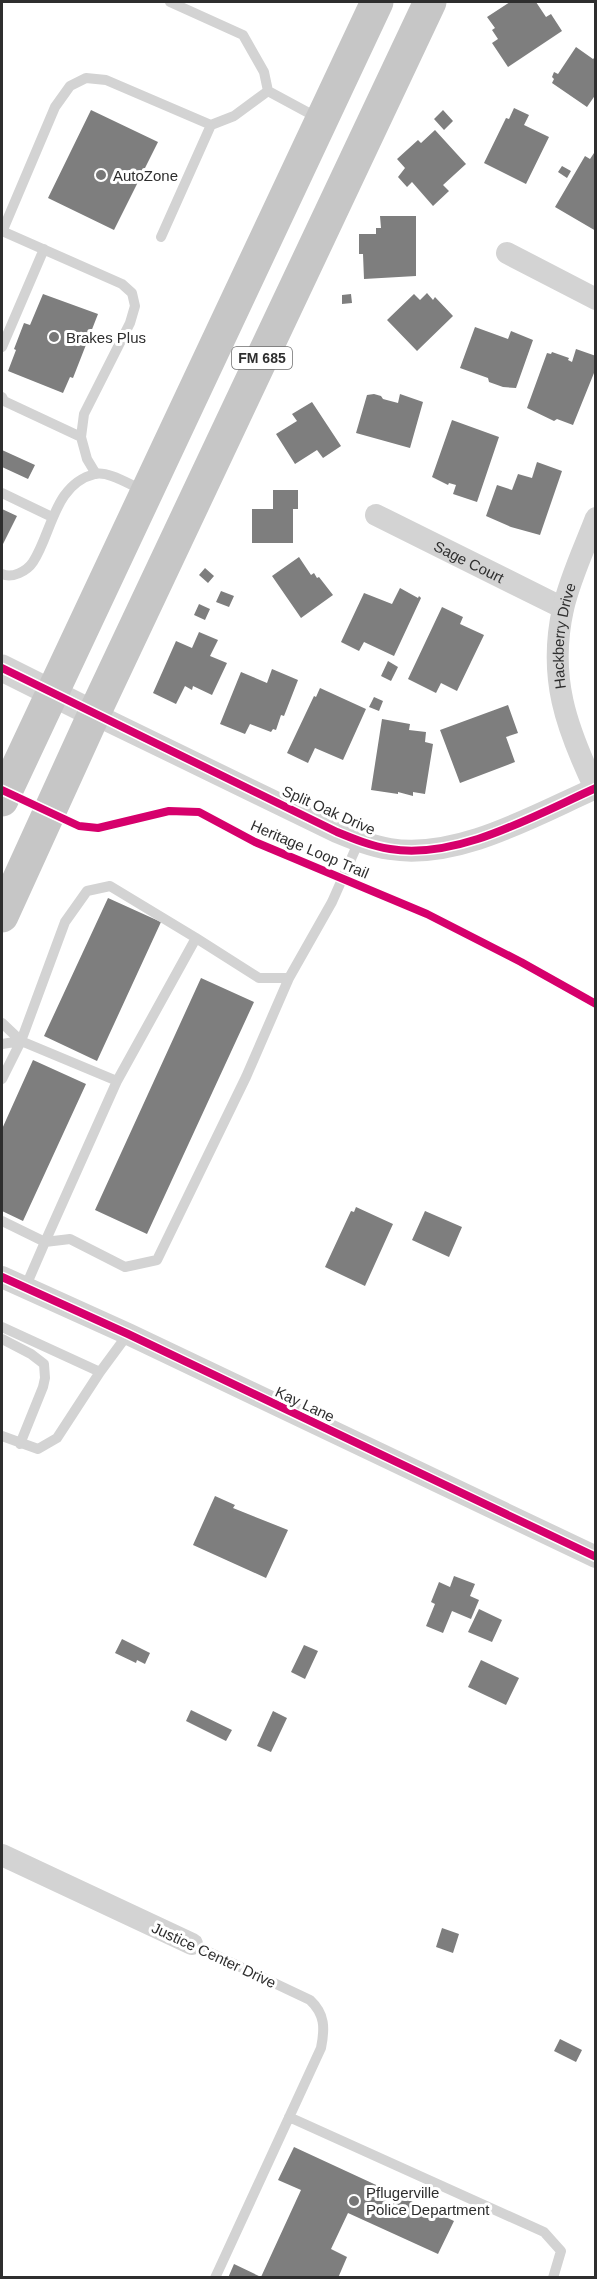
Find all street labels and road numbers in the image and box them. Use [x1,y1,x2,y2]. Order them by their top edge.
road number: FM 685 [232,347,292,369]
street label: Sage Court [431,537,508,586]
street label: Hackberry Drive [549,580,579,690]
street label: Split Oak Drive [280,782,378,838]
street label: Heritage Loop Trail [248,816,372,882]
street label: Kay Lane [273,1383,337,1425]
street label: Justice Center Drive [149,1919,279,1991]

